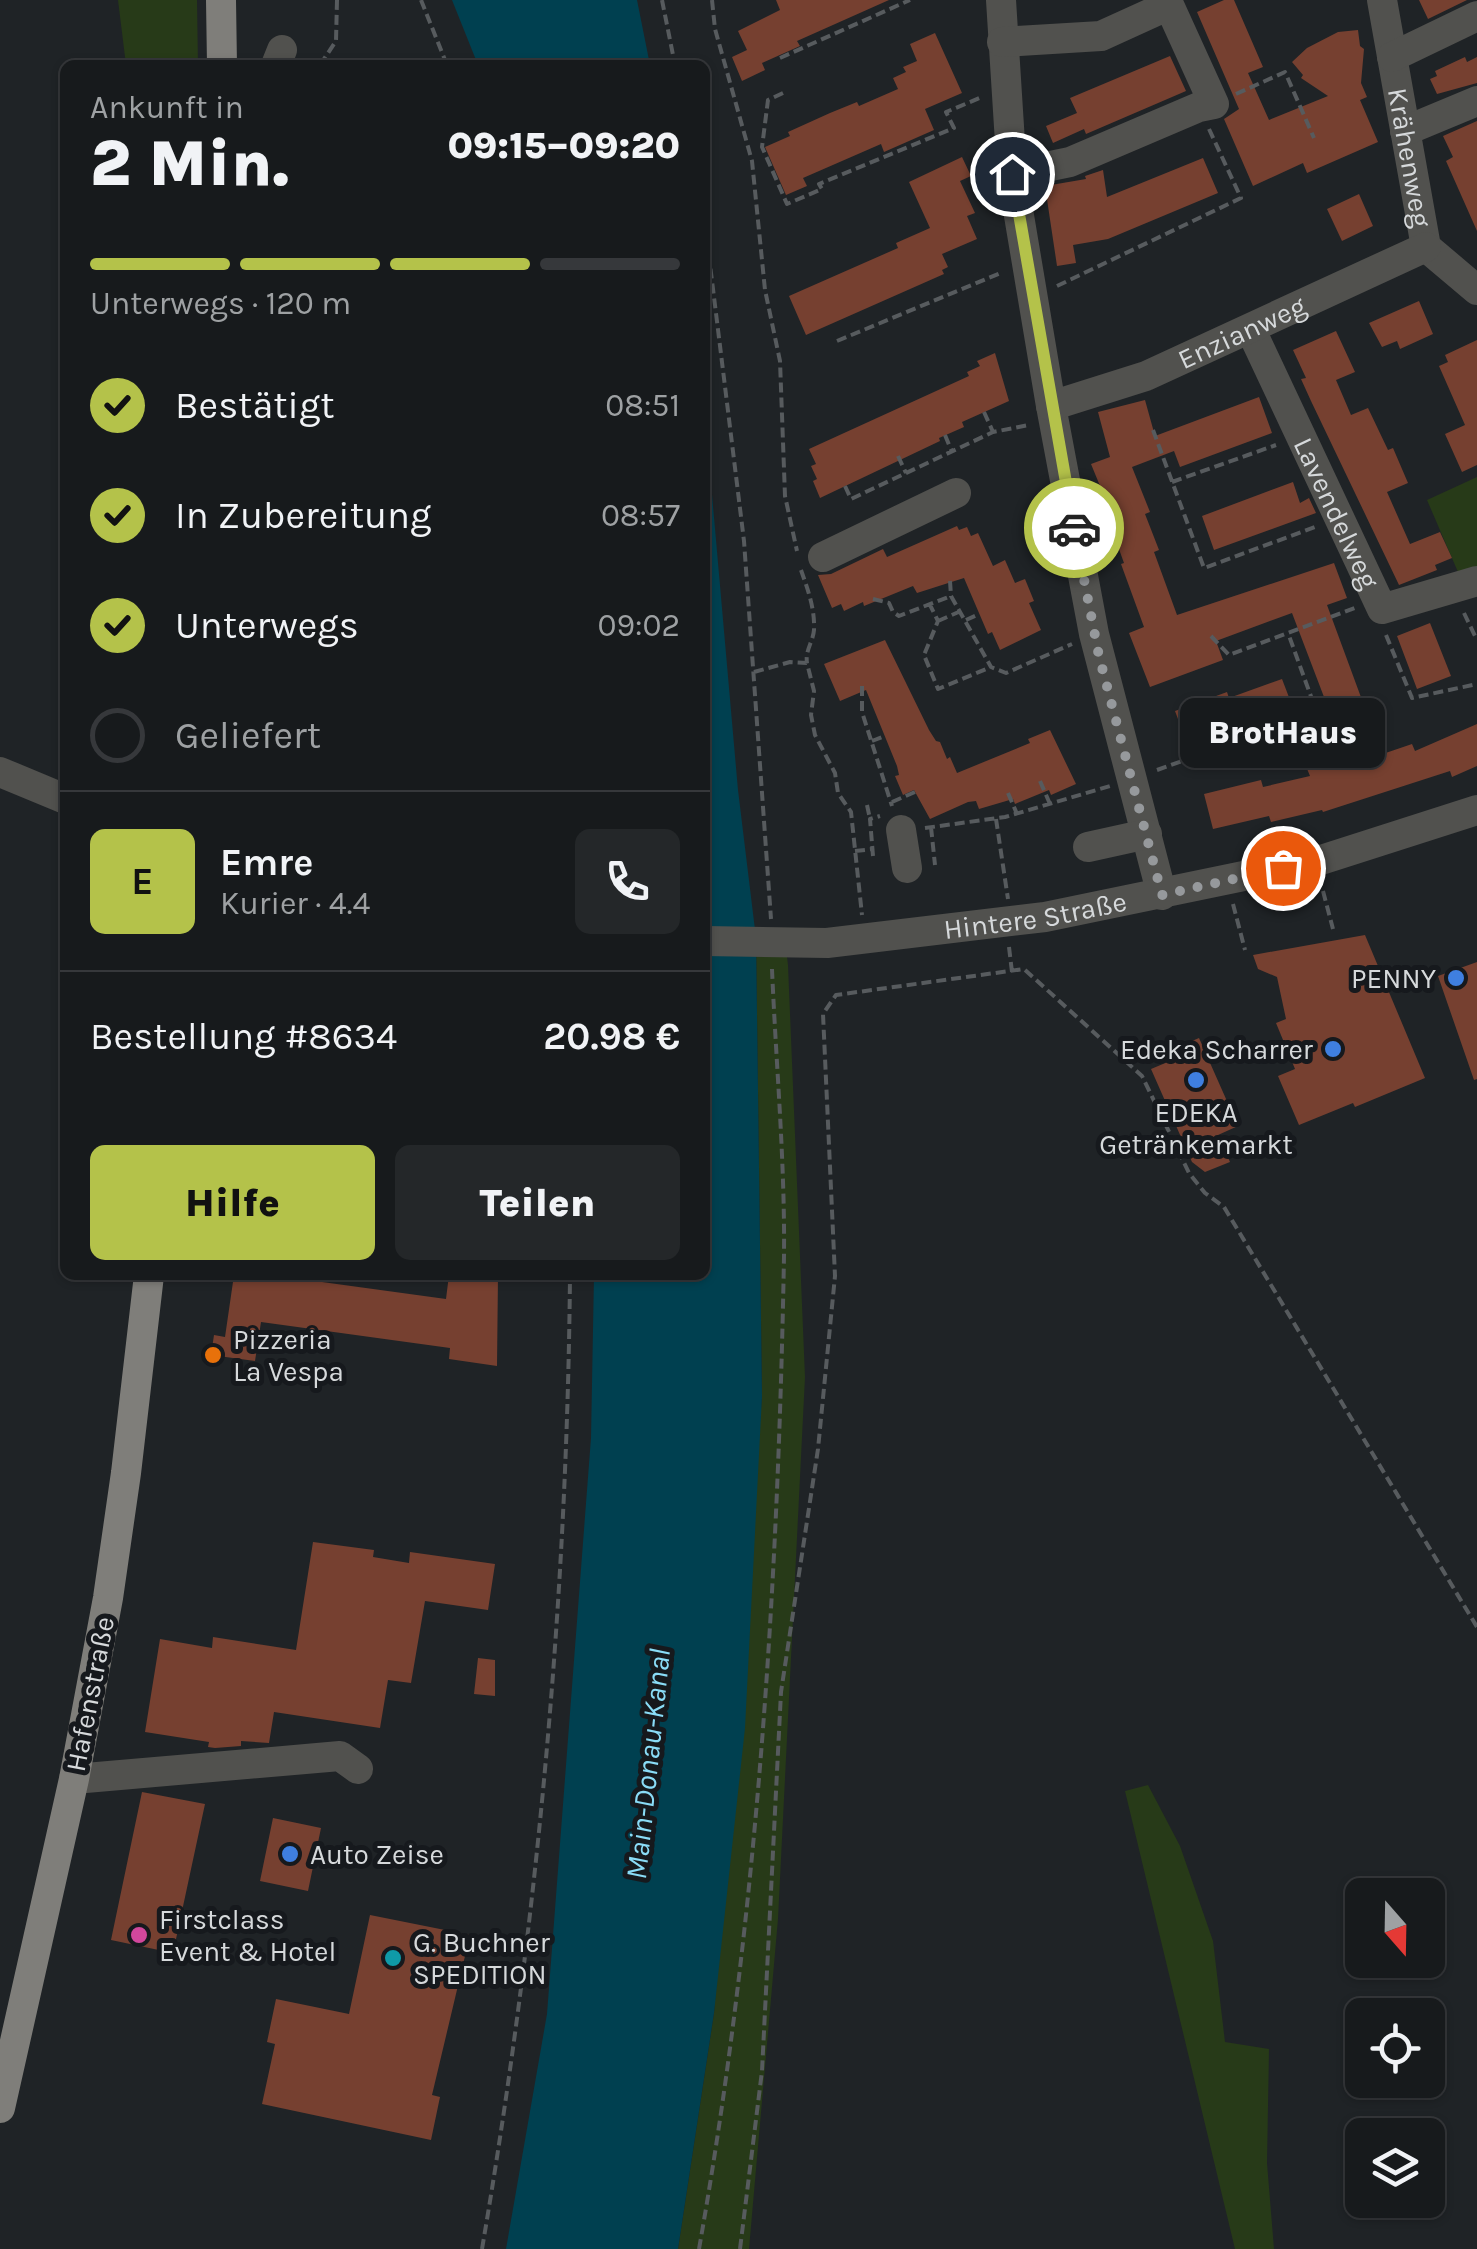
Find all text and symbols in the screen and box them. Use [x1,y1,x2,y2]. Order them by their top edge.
street label: Krähenweg [1381,85,1439,230]
text: Ankunft in [90,89,244,126]
text: 09:15–09:20 [447,123,680,168]
text: 2 Min. [90,125,289,201]
pin [970,132,1055,217]
icon: home [985,147,1040,202]
text: Unterwegs · 120 m [90,285,351,322]
street label: Enzianweg [1173,288,1311,376]
icon: check [90,378,145,433]
text: Bestätigt [175,383,335,428]
text: 08:51 [605,387,680,424]
street label: Lavendelweg [1287,432,1387,594]
courier [1024,478,1124,578]
icon: check [90,488,145,543]
text: In Zubereitung [175,493,431,538]
text: 08:57 [601,497,680,534]
icon: car [1047,501,1102,556]
icon: check [90,598,145,653]
text: Unterwegs [175,603,359,648]
text: 09:02 [598,607,680,644]
callout: BrotHaus [1180,698,1386,768]
text: Geliefert [175,713,321,758]
text: BrotHaus [1208,714,1357,751]
pin [1241,826,1326,911]
button: phone [575,829,680,934]
text: Emre [220,840,313,885]
icon: bag [1256,841,1311,896]
text: E [131,859,154,904]
street label: Hintere Straße [942,884,1129,945]
text: Kurier · 4.4 [220,885,370,922]
place label: PENNY [1351,962,1437,995]
marker: PENNY [1445,967,1467,989]
text: Bestellung #8634 [90,1014,397,1059]
text: 20.98 € [543,1014,680,1059]
place label: Edeka Scharrer [1120,1033,1314,1066]
marker: Edeka Scharrer [1322,1038,1344,1060]
marker: EDEKA Getränkemarkt [1185,1069,1207,1091]
place label: EDEKA Getränkemarkt [1099,1096,1293,1161]
button: Hilfe [90,1145,375,1260]
button: Teilen [395,1145,680,1260]
place label: Pizzeria La Vespa [233,1323,344,1388]
marker: Pizzeria La Vespa [202,1344,224,1366]
street label: Hafenstraße [59,1614,121,1774]
water label: Main-Donau-Kanal [618,1647,678,1881]
place label: Auto Zeise [310,1838,444,1871]
marker: Auto Zeise [279,1843,301,1865]
north arrow [1345,1878,1445,1978]
map controls [1345,1878,1445,2218]
place label: Firstclass Event & Hotel [159,1903,336,1968]
marker: Firstclass Event & Hotel [128,1924,150,1946]
place label: G. Buchner SPEDITION [413,1926,551,1991]
marker: G. Buchner SPEDITION [382,1947,404,1969]
button: locate [1345,1998,1445,2098]
button: layers [1345,2118,1445,2218]

